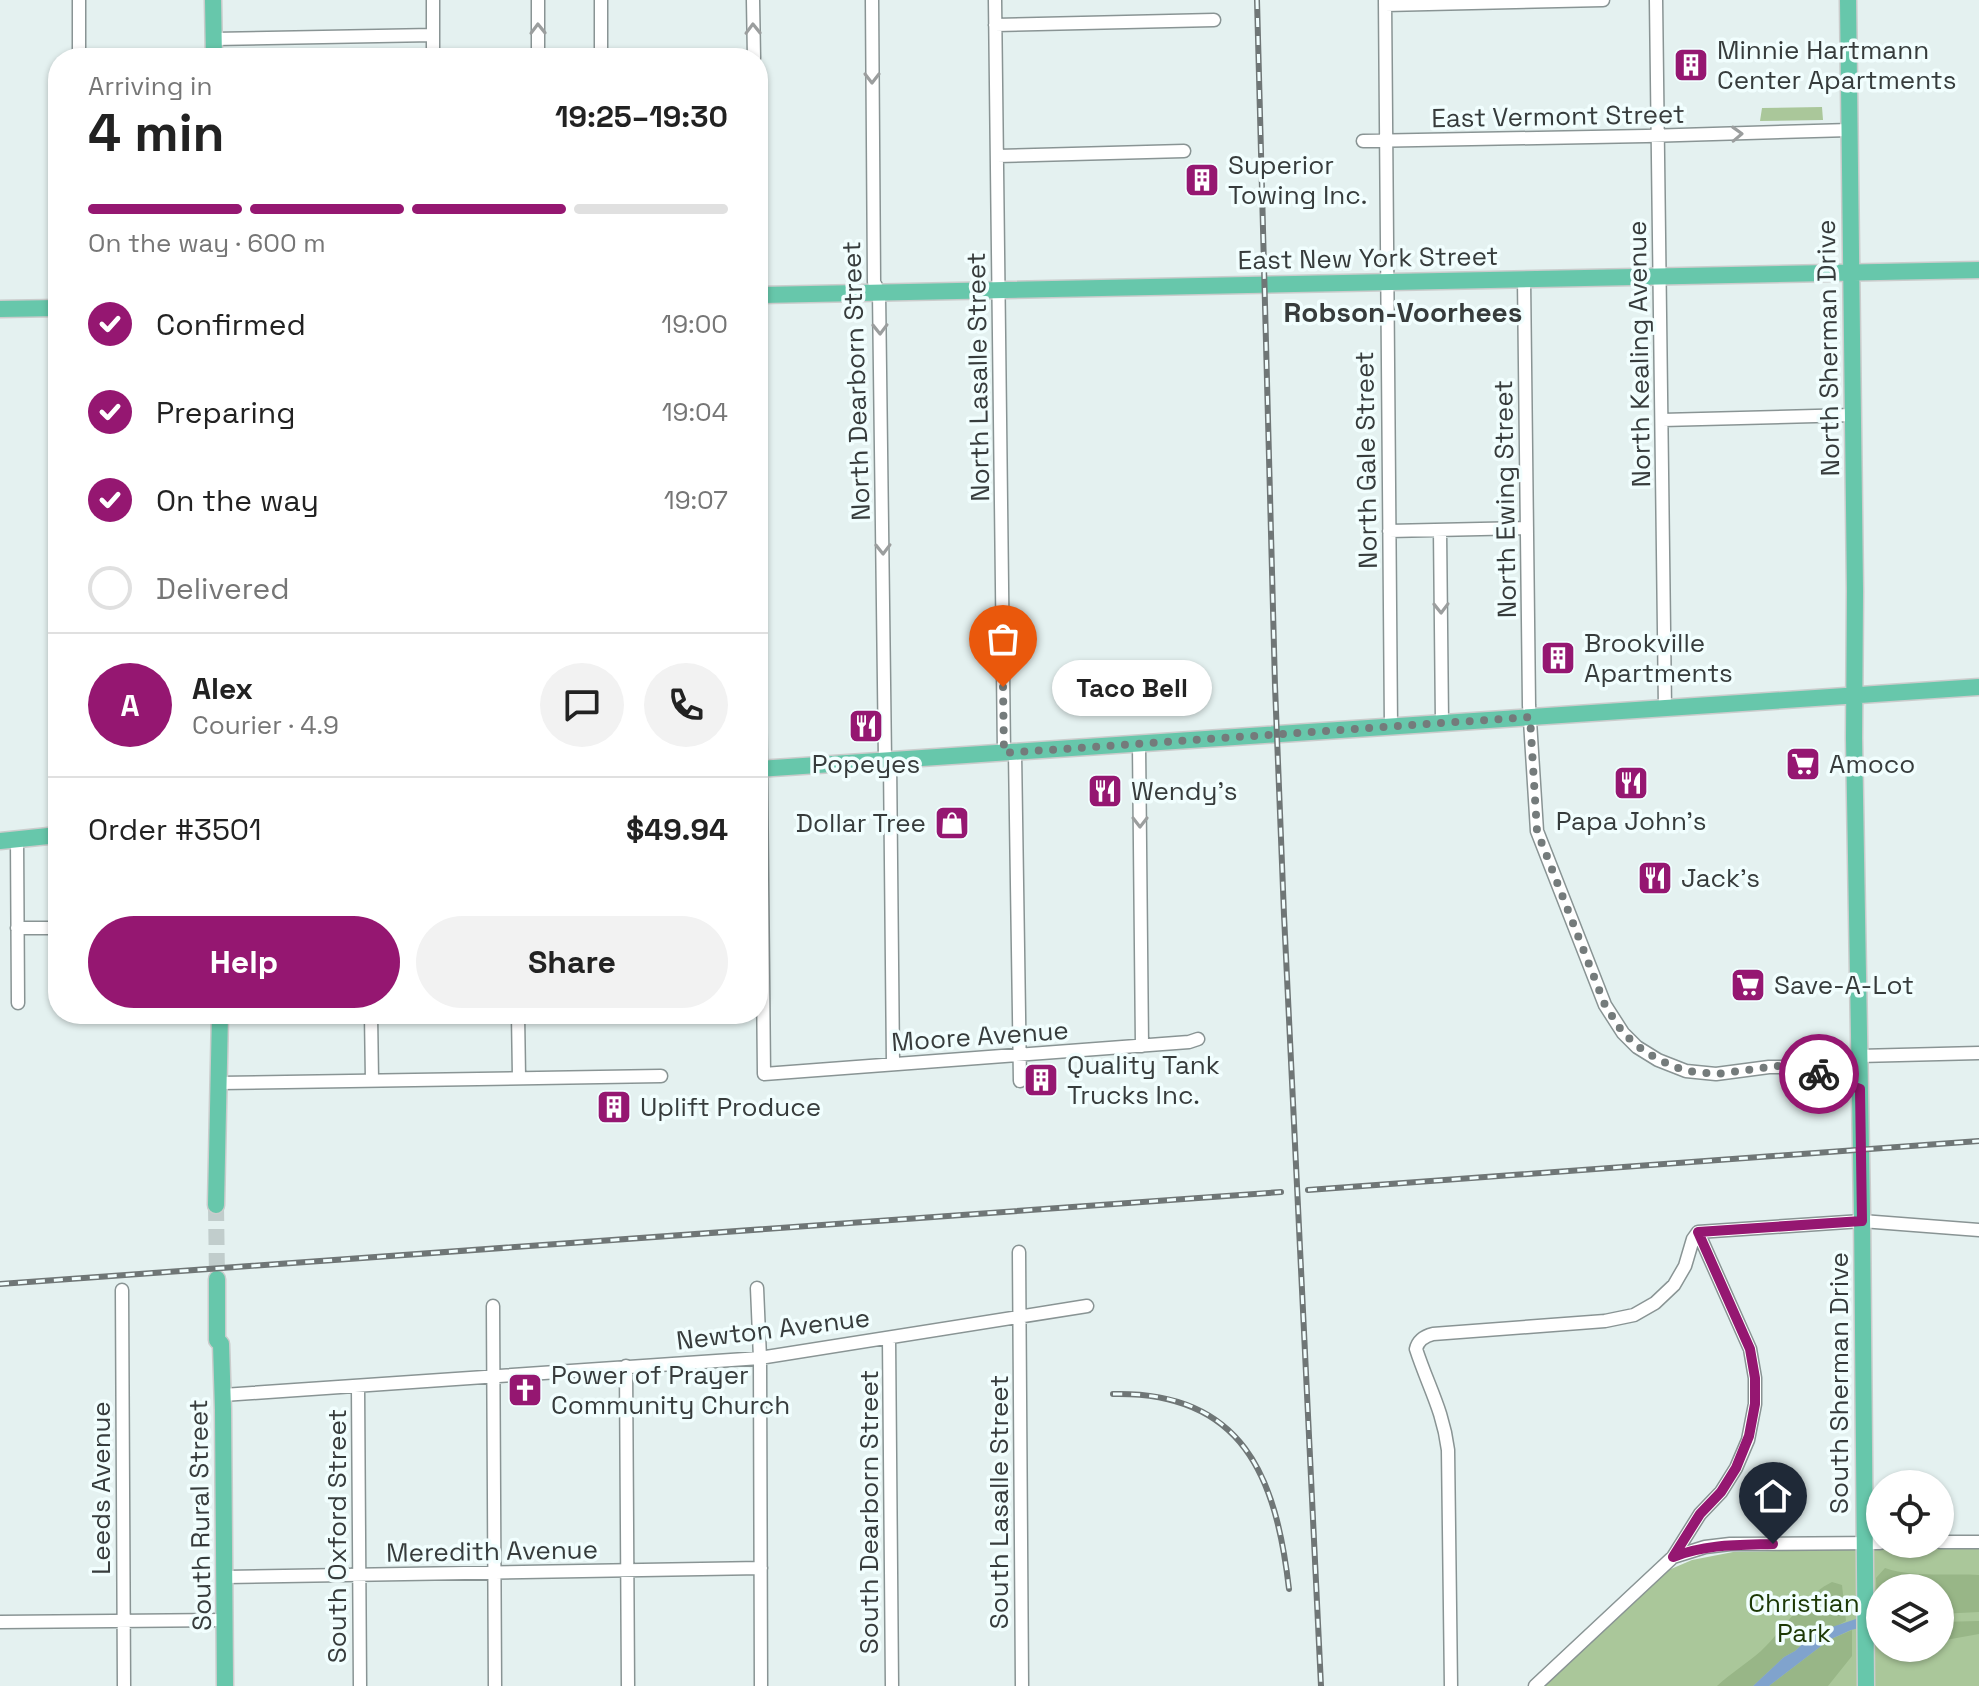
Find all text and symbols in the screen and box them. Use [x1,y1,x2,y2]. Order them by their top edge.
one-way arrow [529,22,547,35]
one-way arrow [744,22,762,35]
place label: Minnie Hartmann Center Apartments [1717,33,1957,97]
building icon: Minnie Hartmann Center Apartments [1672,46,1710,84]
text: Arriving in [88,69,212,103]
one-way arrow [863,72,881,85]
text: 19:25–19:30 [555,97,728,136]
street label: East Vermont Street [1431,97,1685,135]
text: 4 min [88,100,225,166]
one-way arrow [1731,125,1744,142]
place label: Superior Towing Inc. [1228,148,1367,212]
building icon: Superior Towing Inc. [1183,161,1221,199]
street label: North Sherman Drive [1809,219,1847,477]
street label: North Kealing Avenue [1620,220,1658,488]
text: On the way · 600 m [88,226,326,260]
street label: East New York Street [1237,239,1499,277]
street label: North Dearborn Street [834,241,878,521]
street label: North Lasalle Street [959,252,997,502]
district label: Robson-Voorhees [1284,294,1522,330]
icon: check [88,302,132,346]
text: Confirmed [156,305,306,344]
text: 19:00 [661,307,728,341]
one-way arrow [871,323,888,336]
street label: North Gale Street [1347,351,1385,569]
street label: North Ewing Street [1486,380,1524,618]
icon: check [88,390,132,434]
text: Preparing [156,393,295,432]
text: 19:04 [662,395,728,429]
icon: check [88,478,132,522]
text: On the way [156,481,319,520]
text: 19:07 [664,483,728,517]
one-way arrow [874,543,892,556]
text: Delivered [156,569,290,608]
one-way arrow [1432,602,1450,615]
pin [969,605,1037,687]
icon: bag [981,617,1025,661]
place label: Brookville Apartments [1584,626,1733,690]
building icon: Brookville Apartments [1539,639,1577,677]
callout: Taco Bell [1051,659,1211,715]
button: chat [540,663,624,747]
button: phone [644,663,728,747]
text: Alex [192,669,253,708]
text: Taco Bell [1076,671,1188,705]
text: A [120,686,140,725]
restaurant icon: Popeyes [847,707,885,745]
text: Courier · 4.9 [192,708,339,742]
supermarket icon: Amoco [1784,745,1822,783]
place label: Popeyes [812,747,920,781]
place label: Amoco [1829,747,1915,781]
restaurant icon: Papa John's [1612,764,1650,802]
restaurant icon: Wendy's [1086,772,1124,810]
place label: Wendy's [1131,774,1238,808]
shop icon: Dollar Tree [933,804,971,842]
place label: Papa John's [1556,804,1706,838]
place label: Dollar Tree [796,806,926,840]
text: Order #3501 [88,810,262,849]
text: $49.94 [626,810,728,849]
one-way arrow [1131,816,1149,829]
restaurant icon: Jack's [1636,859,1674,897]
place label: Jack's [1681,861,1760,895]
button: Help [88,916,400,1008]
button: Share [416,916,728,1008]
supermarket icon: Save-A-Lot [1729,966,1767,1004]
place label: Save-A-Lot [1774,968,1914,1002]
street label: Moore Avenue [890,1013,1070,1059]
courier [1779,1034,1859,1114]
place label: Quality Tank Trucks Inc. [1067,1048,1220,1112]
icon: bike [1797,1052,1841,1096]
building icon: Quality Tank Trucks Inc. [1022,1061,1060,1099]
building icon: Uplift Produce [595,1088,633,1126]
place label: Uplift Produce [640,1090,821,1124]
street label: South Sherman Drive [1822,1252,1856,1514]
street label: Newton Avenue [674,1300,872,1358]
place label: Power of Prayer Community Church [551,1358,790,1422]
street label: South Dearborn Street [852,1370,886,1654]
church icon: Power of Prayer Community Church [506,1371,544,1409]
street label: South Lasalle Street [982,1375,1016,1629]
street label: South Rural Street [181,1399,219,1631]
street label: Leeds Avenue [84,1401,118,1575]
street label: South Oxford Street [320,1409,354,1663]
pin [1739,1462,1807,1544]
map controls [1866,1470,1954,1662]
button: locate [1866,1470,1954,1558]
icon: home [1751,1474,1795,1518]
street label: Meredith Avenue [386,1532,598,1570]
button: layers [1866,1574,1954,1662]
park label: Christian Park [1748,1586,1860,1650]

